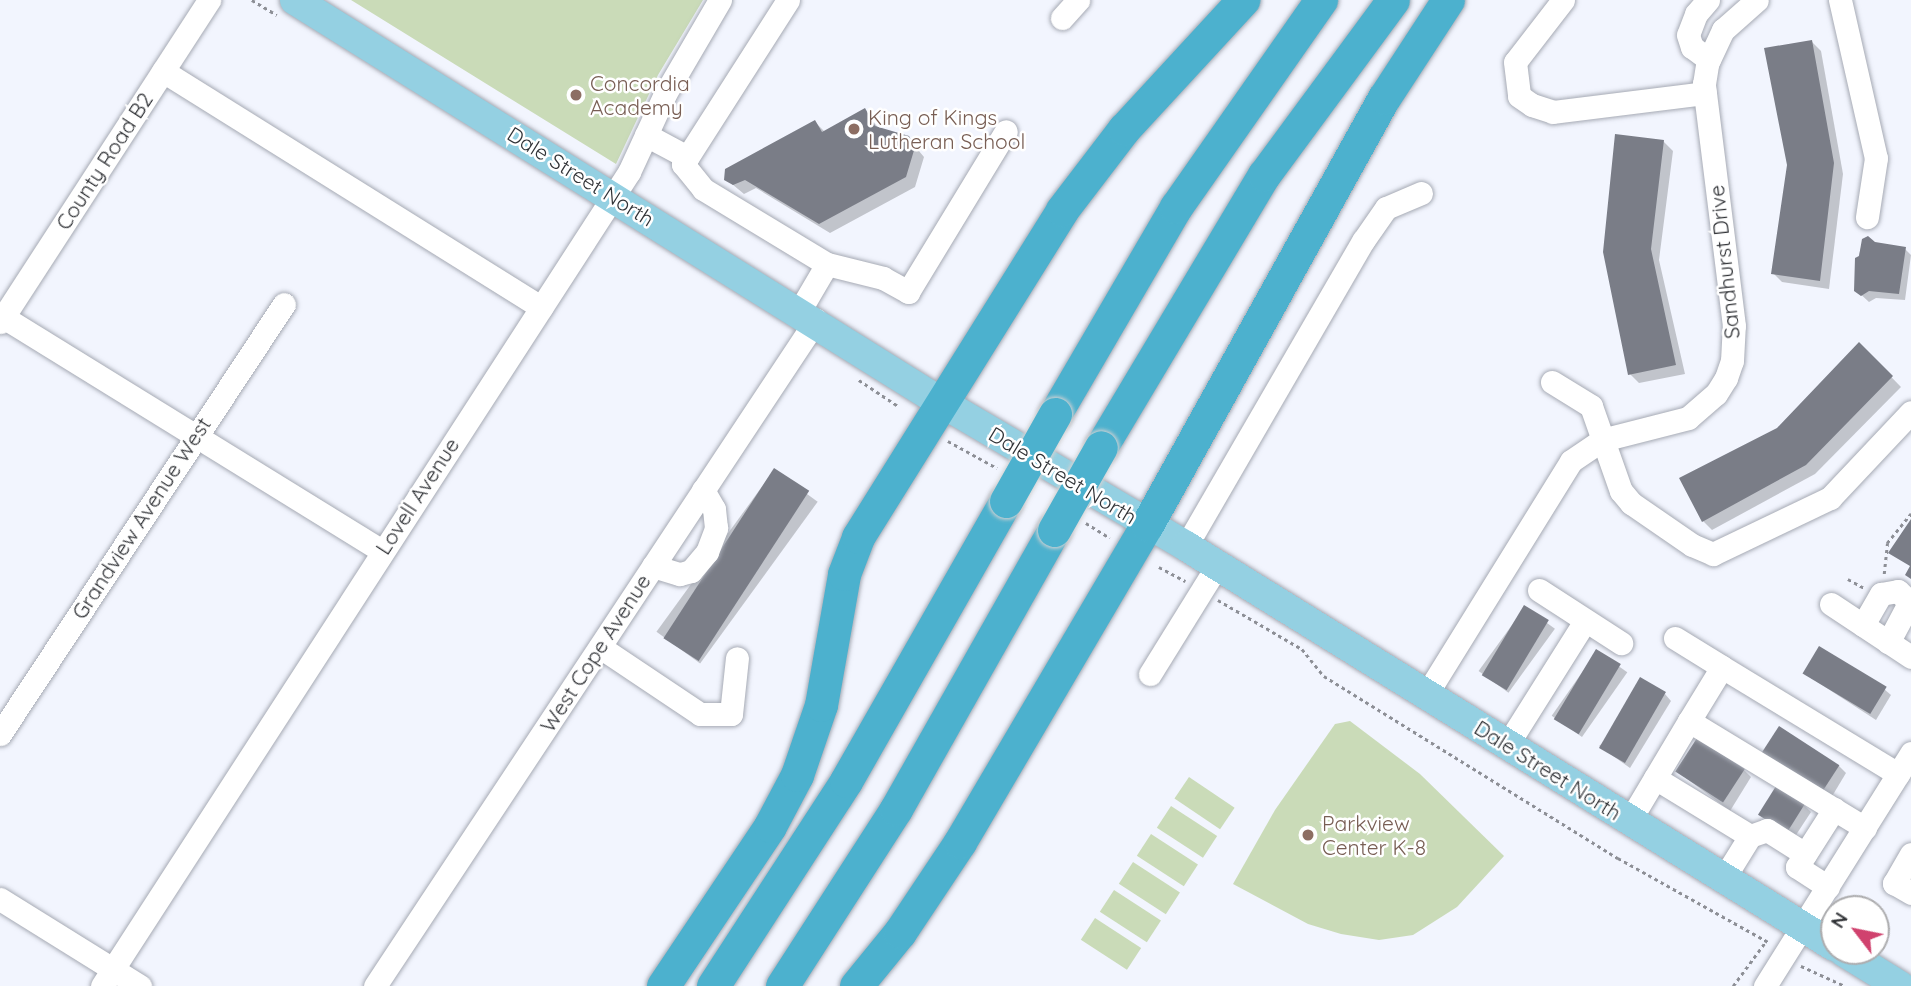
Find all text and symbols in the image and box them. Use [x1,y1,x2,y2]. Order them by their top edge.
place label: Concordia Academy [590,70,690,120]
marker: Concordia Academy [568,87,584,103]
street label: County Road B2 [50,88,158,234]
place label: King of Kings Lutheran School [868,104,1025,154]
street label: Dale Street North [503,121,659,231]
marker: King of Kings Lutheran School [846,121,862,137]
street label: Sandhurst Drive [1703,184,1745,340]
street label: Grandview Avenue West [66,412,216,624]
street label: Dale Street North [984,421,1142,529]
street label: Lovell Avenue [370,433,464,559]
street label: West Cope Avenue [535,569,655,737]
street label: Dale Street North [1470,715,1626,825]
place label: Parkview Center K-8 [1322,810,1426,860]
marker: Parkview Center K-8 [1300,827,1316,843]
north arrow [1820,895,1890,965]
text: N [1825,908,1853,932]

